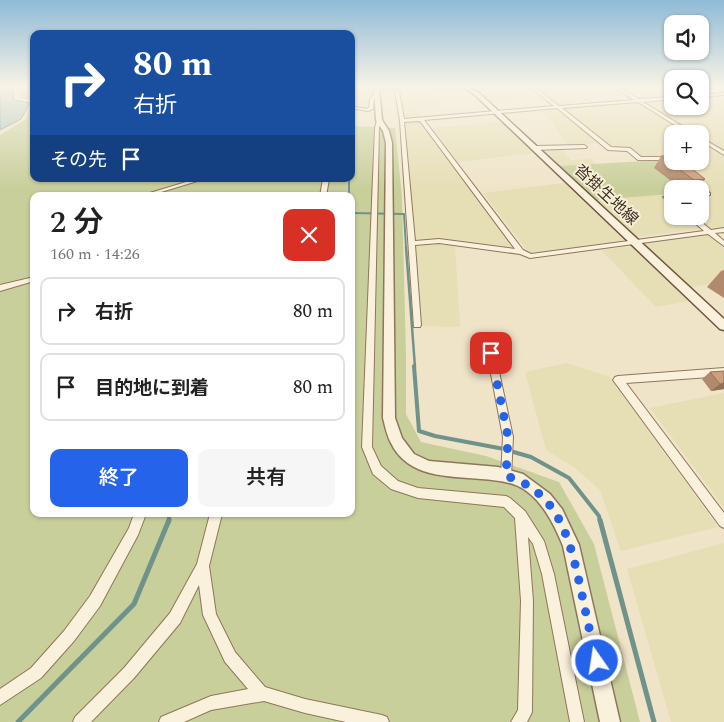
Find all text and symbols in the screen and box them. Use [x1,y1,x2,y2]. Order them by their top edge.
map controls [664,15,709,225]
button: sound [664,15,709,60]
text: 80 m [133,38,213,91]
icon: right [50,50,115,115]
button: search [664,70,709,115]
text: 右折 [133,89,177,122]
button: + [664,125,709,170]
icon: arrive [117,145,145,173]
text: その先 [50,146,107,175]
street label: 沓掛生地線 [569,159,644,231]
button: − [664,180,709,225]
text: 2 分 [50,200,104,246]
button: close [283,209,335,261]
text: 160 m · 14:26 [50,242,140,266]
icon: right [52,297,80,325]
text: 80 m [293,297,333,326]
text: 右折 [95,298,133,327]
pin [470,332,512,374]
icon: arrive [477,339,505,367]
icon: arrive [52,373,80,401]
text: 80 m [293,373,333,402]
text: 目的地に到着 [95,374,209,403]
button: 終了 [50,449,188,507]
button: 共有 [198,449,335,507]
position arrow [570,634,622,686]

